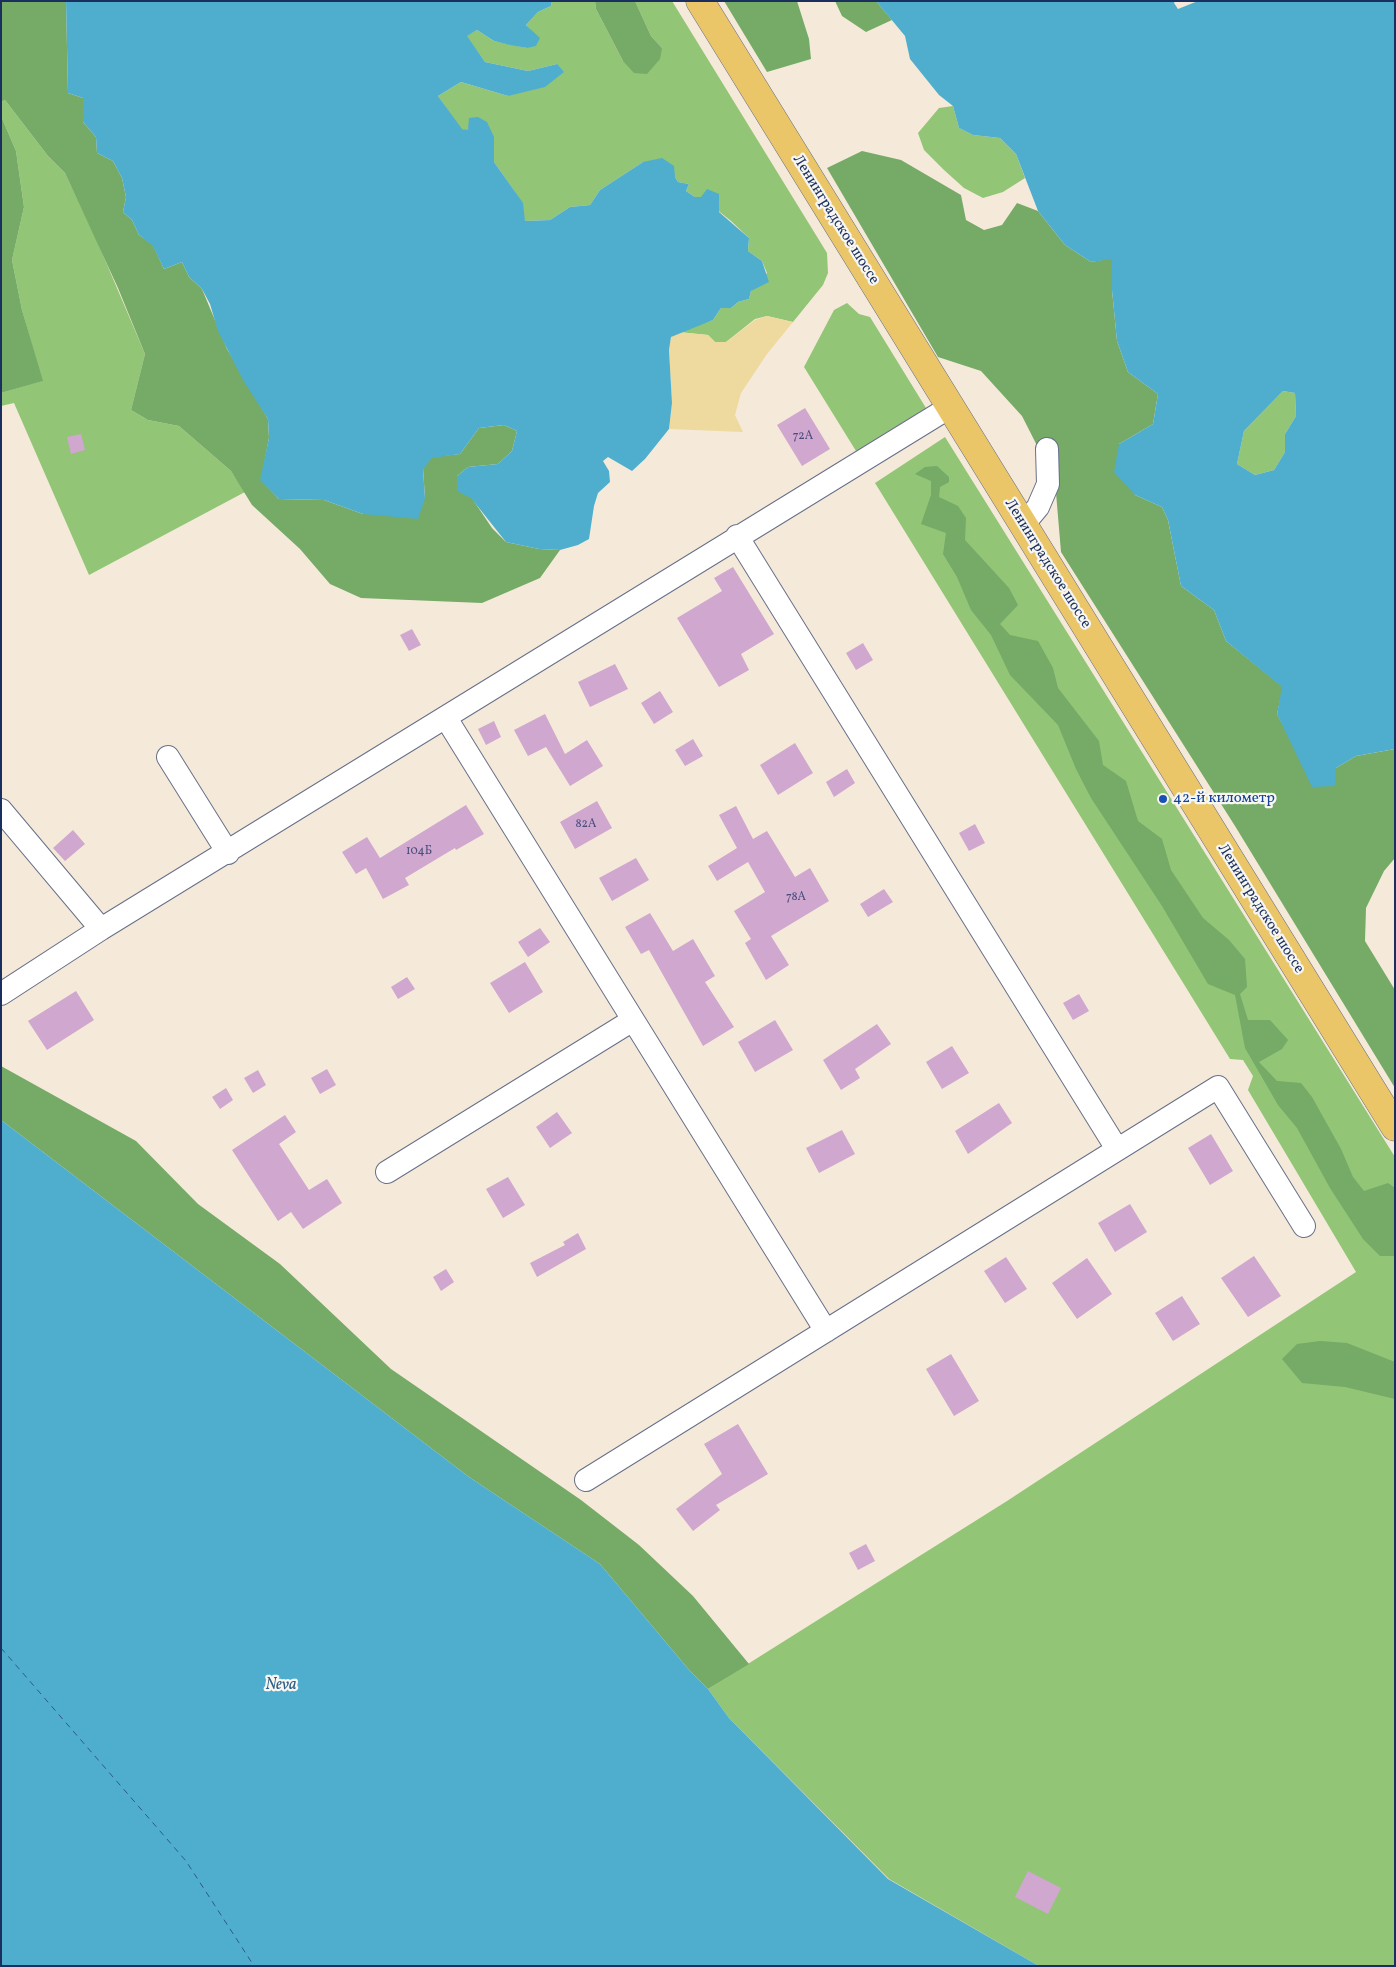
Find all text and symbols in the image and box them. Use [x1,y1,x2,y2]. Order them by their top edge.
street label: Ленинградское шоссе [788,152,882,288]
house number: 72А [793,430,813,444]
street label: Ленинградское шоссе [1000,496,1094,632]
place label: 42-й километр [1173,790,1275,808]
marker: 42-й километр [1157,793,1169,805]
house number: 82А [576,818,596,832]
street label: Ленинградское шоссе [1213,841,1307,977]
house number: 104Б [406,845,432,859]
house number: 78А [786,891,806,905]
water label: Neva [265,1676,297,1696]

